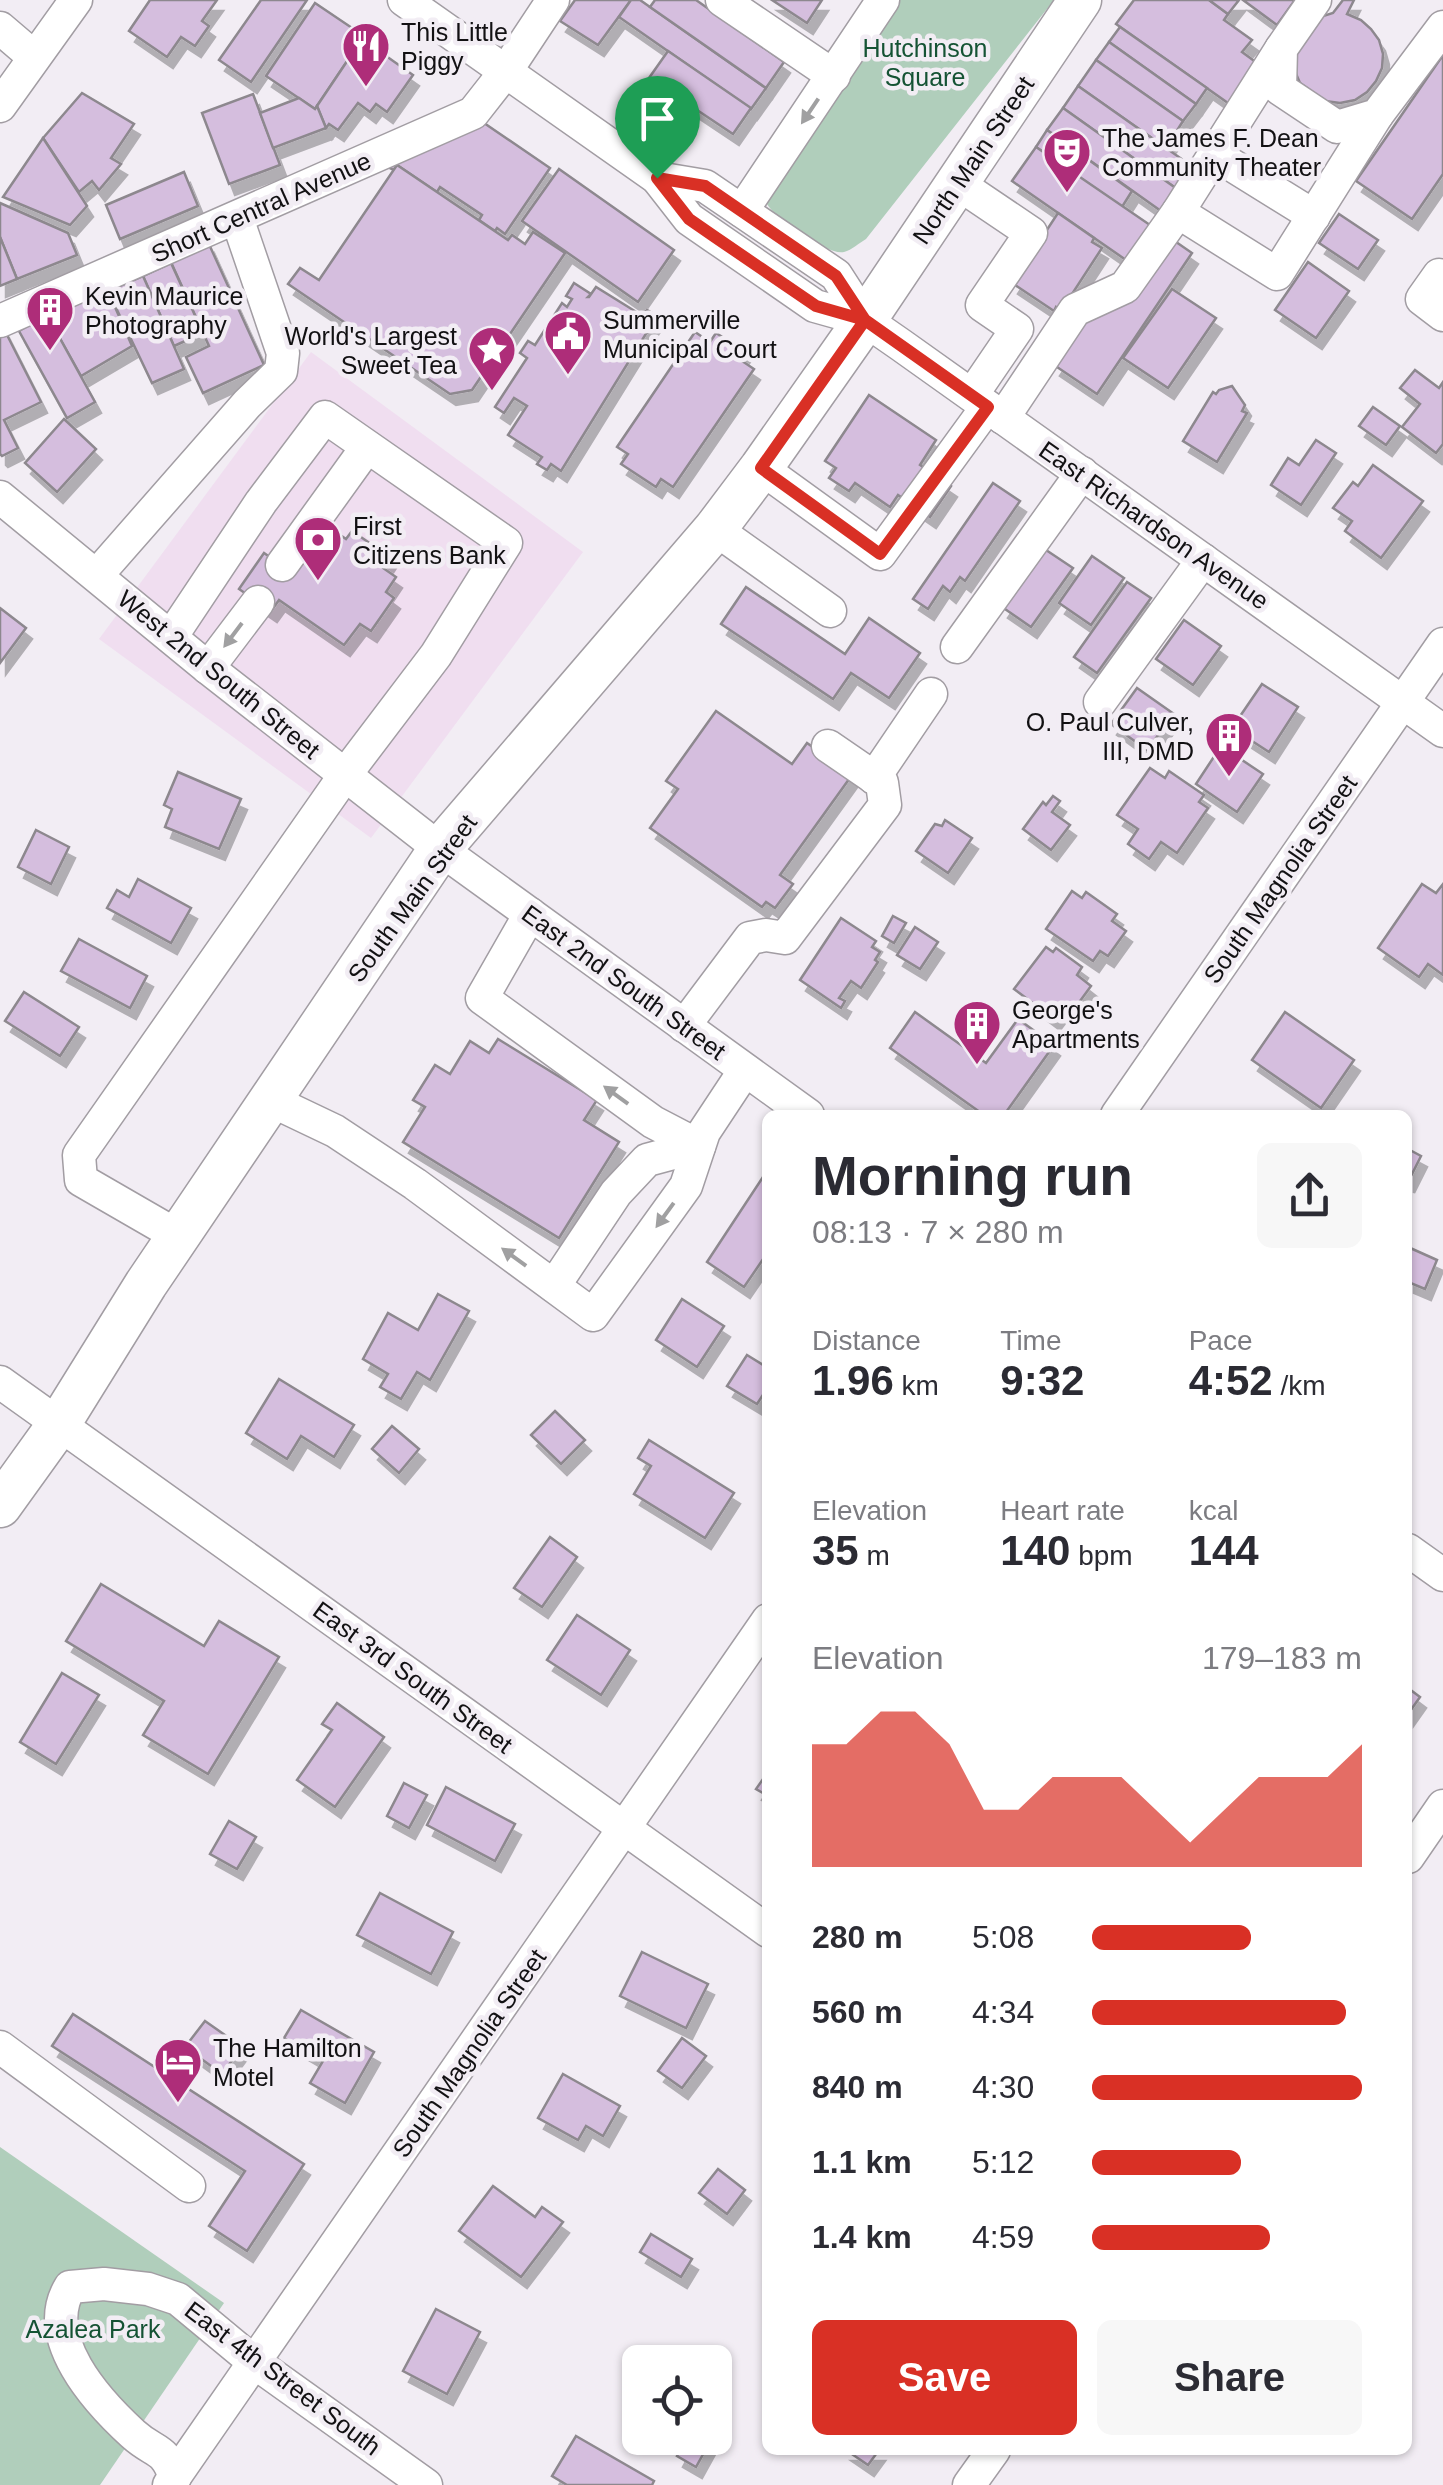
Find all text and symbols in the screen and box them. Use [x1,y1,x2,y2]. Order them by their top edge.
place label: This Little Piggy [401,18,508,75]
restaurant icon: This Little Piggy [340,20,392,88]
park label: Hutchinson Square [862,34,988,91]
street label: North Main Street [907,71,1039,249]
pin [615,76,700,179]
icon: arrive [630,91,685,146]
one-way arrow [802,97,820,124]
place label: The James F. Dean Community Theater [1102,124,1321,181]
theatre icon: The James F. Dean Community Theater [1041,126,1093,194]
street label: Short Central Avenue [147,146,375,268]
place label: Kevin Maurice Photography [85,282,243,339]
building icon: Kevin Maurice Photography [24,284,76,352]
place label: Summerville Municipal Court [603,306,777,363]
public building icon: Summerville Municipal Court [542,308,594,376]
place label: World's Largest Sweet Tea [285,322,457,379]
place icon: World's Largest Sweet Tea [466,324,518,392]
street label: East Richardson Avenue [1034,435,1274,615]
place label: First Citizens Bank [353,512,506,569]
bank icon: First Citizens Bank [292,514,344,582]
street label: West 2nd South Street [113,584,325,764]
one-way arrow [224,622,244,648]
place label: O. Paul Culver, III, DMD [1026,708,1194,765]
building icon: O. Paul Culver, III, DMD [1203,710,1255,778]
street label: South Magnolia Street [1198,770,1362,988]
street label: South Main Street [342,809,482,987]
street label: East 2nd South Street [517,899,731,1065]
place label: George's Apartments [1012,996,1140,1053]
building icon: George's Apartments [951,998,1003,1066]
one-way arrow [603,1086,629,1106]
button: share [1257,1143,1362,1248]
text: Morning run [812,1145,1133,1207]
one-way arrow [655,1202,675,1228]
text: 08:13 · 7 × 280 m [812,1214,1064,1250]
one-way arrow [501,1248,527,1267]
text: Distance [812,1325,921,1356]
text: Time [1000,1325,1062,1356]
text: Pace [1189,1325,1252,1356]
text: 1.96 [812,1357,894,1404]
text: 9:32 [1000,1357,1084,1404]
text: 4:52 [1189,1357,1273,1404]
text: km [894,1370,939,1401]
text: /km [1273,1370,1326,1401]
text: Elevation [812,1495,927,1526]
text: Heart rate [1000,1495,1125,1526]
text: kcal [1189,1495,1238,1526]
text: 35 [812,1527,859,1574]
text: 140 [1000,1527,1070,1574]
text: 144 [1189,1527,1259,1574]
text: m [859,1540,890,1571]
text: bpm [1070,1540,1133,1571]
street label: East 3rd South Street [308,1595,518,1759]
text: Elevation [812,1640,944,1676]
text: 179–183 m [1202,1640,1362,1676]
text: 280 m [812,1919,903,1955]
text: 5:08 [972,1919,1034,1955]
street label: South Magnolia Street [387,1944,551,2162]
text: 560 m [812,1994,903,2030]
text: 4:34 [972,1994,1034,2030]
place label: The Hamilton Motel [213,2034,362,2091]
hotel icon: The Hamilton Motel [152,2036,204,2104]
text: 840 m [812,2069,903,2105]
text: 4:30 [972,2069,1034,2105]
text: 1.1 km [812,2144,912,2180]
text: 5:12 [972,2144,1034,2180]
text: 1.4 km [812,2219,912,2255]
text: 4:59 [972,2219,1034,2255]
street label: East 4th Street South [180,2295,386,2461]
park label: Azalea Park [26,2315,161,2343]
button: Save [812,2320,1077,2435]
button: Share [1097,2320,1362,2435]
map controls [622,2345,732,2455]
button: locate [622,2345,732,2455]

